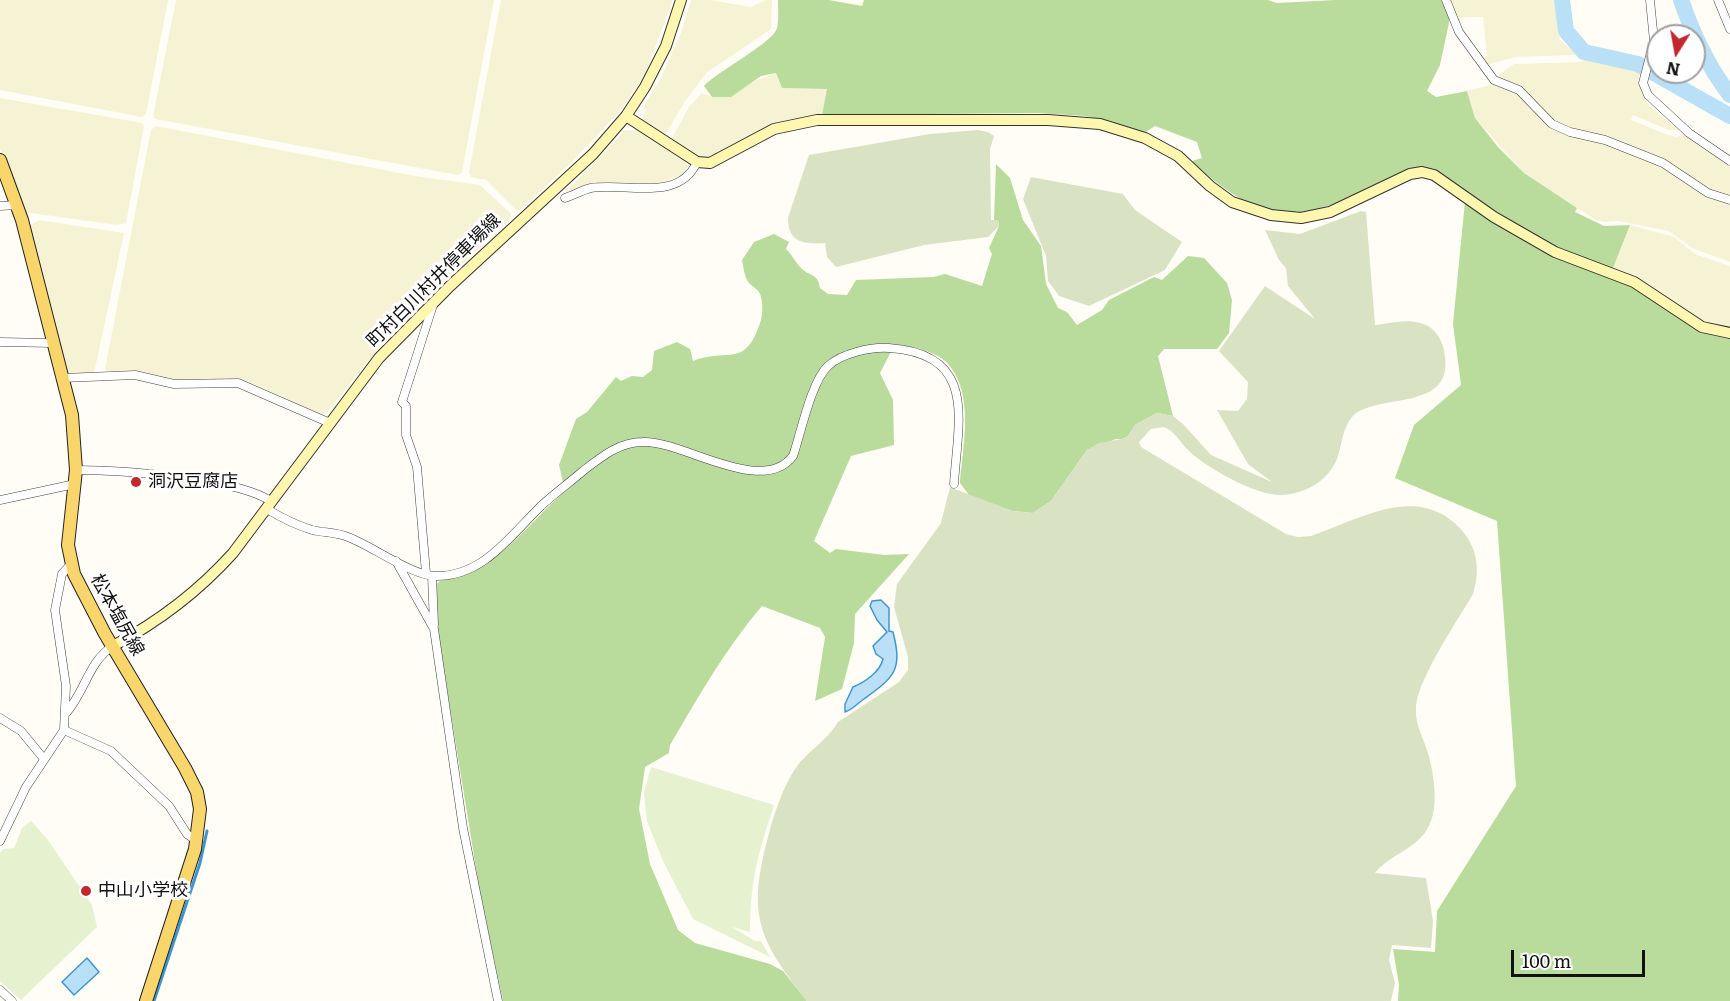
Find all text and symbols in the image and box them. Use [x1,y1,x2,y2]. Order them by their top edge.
north arrow [1646,24,1706,84]
text: N [1664,57,1682,83]
street label: 町村白川村井停車場線 [363,210,505,352]
place label: 洞沢豆腐店 [148,471,238,493]
marker: 洞沢豆腐店 [129,475,143,489]
street label: 松本塩尻線 [86,570,148,660]
place label: 中山小学校 [98,880,188,902]
marker: 中山小学校 [79,884,93,898]
scale bar [1514,938,1648,976]
text: 100 m [1522,947,1571,974]

